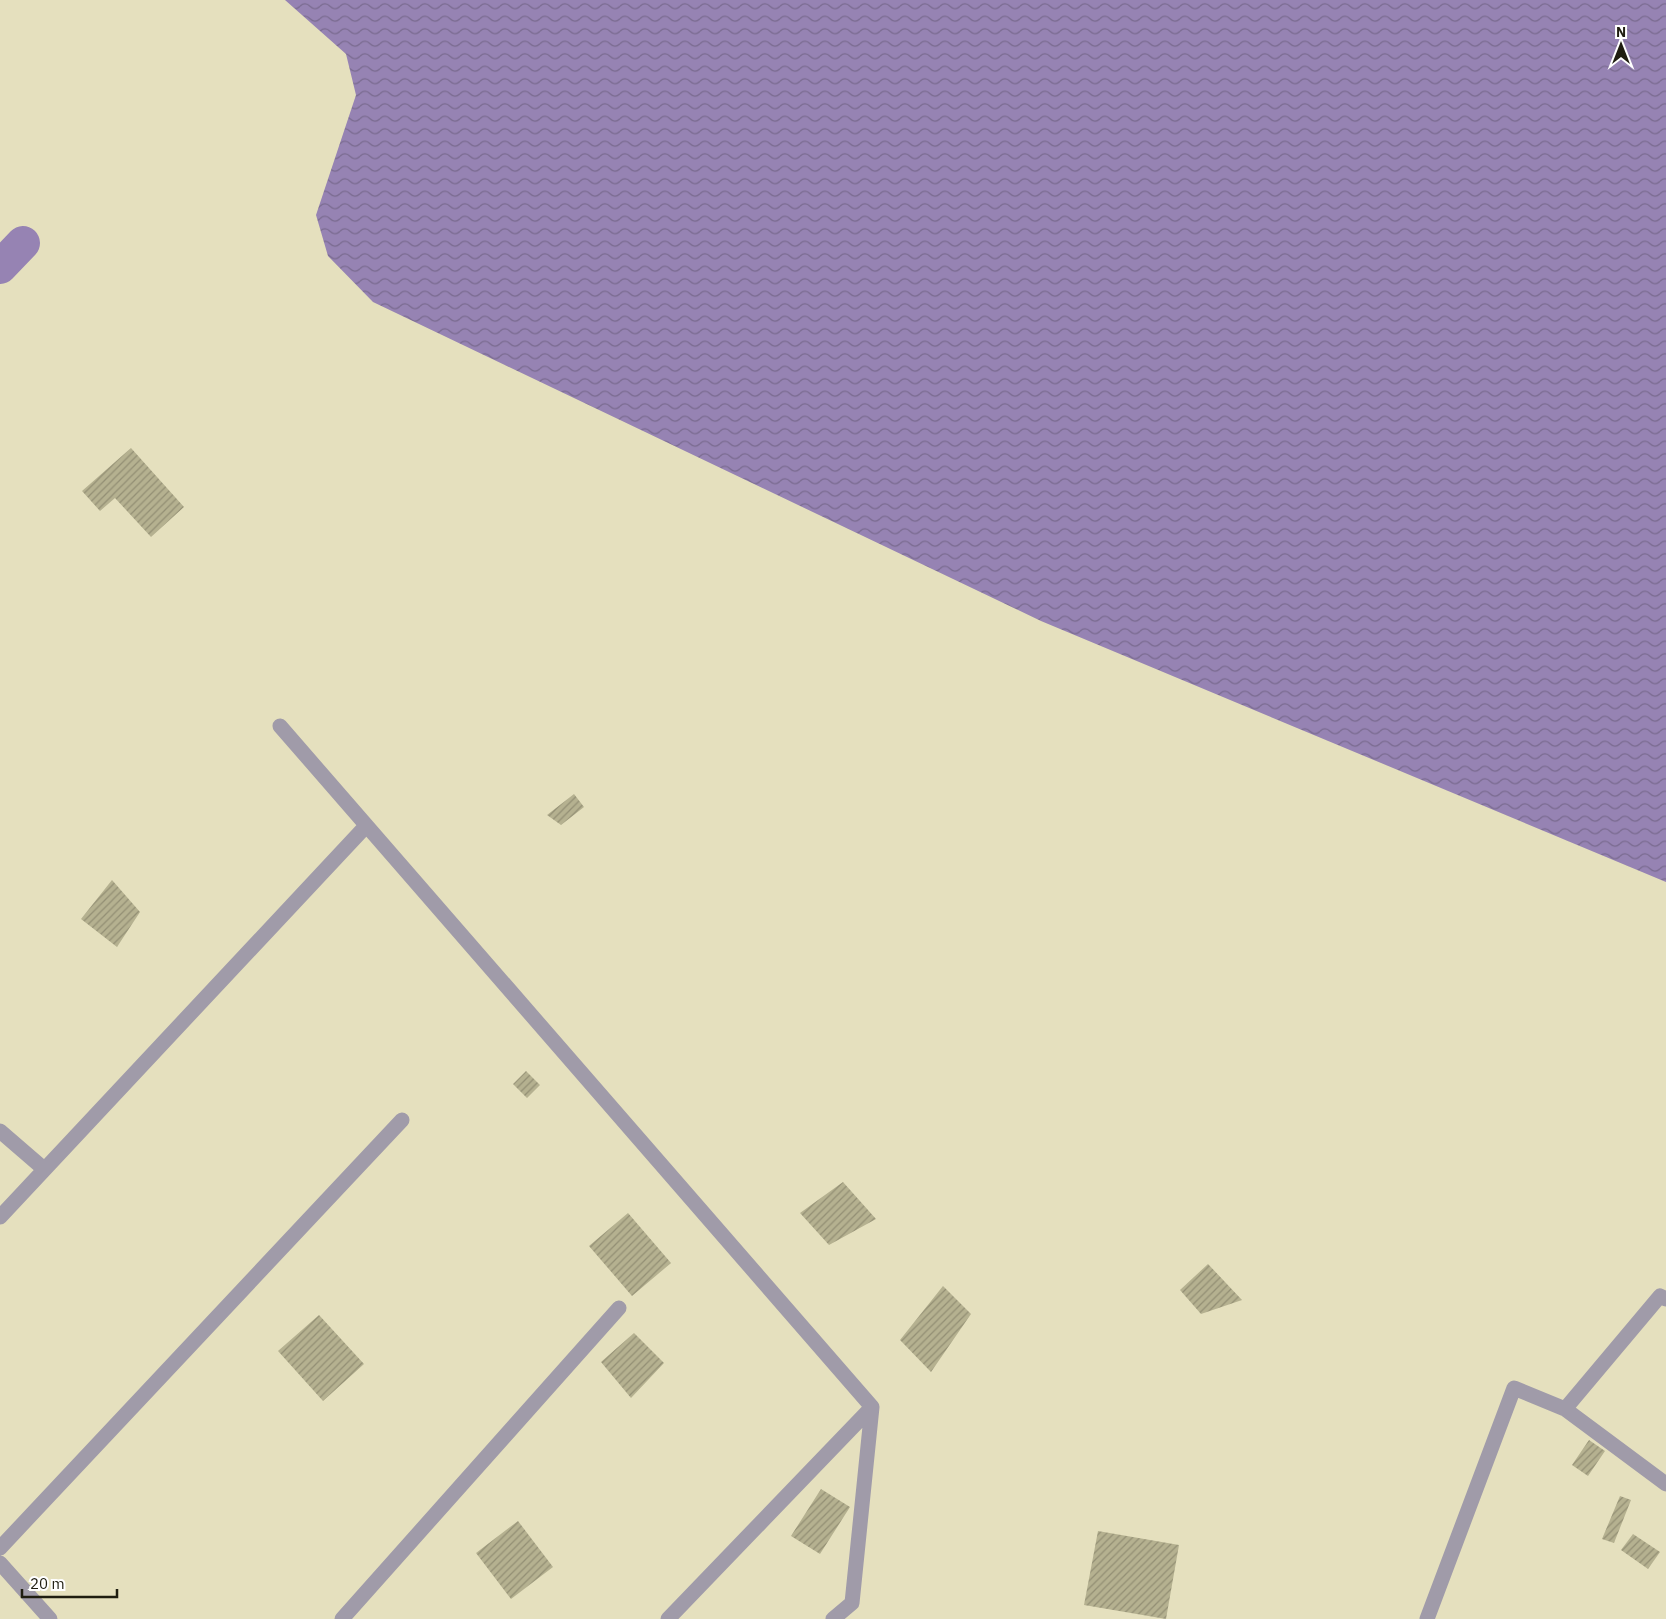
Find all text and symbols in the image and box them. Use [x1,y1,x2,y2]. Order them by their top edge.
north arrow [1596,20,1646,70]
text: N [1616,23,1626,41]
scale bar [22,1566,118,1598]
text: 20 m [30,1574,65,1593]

